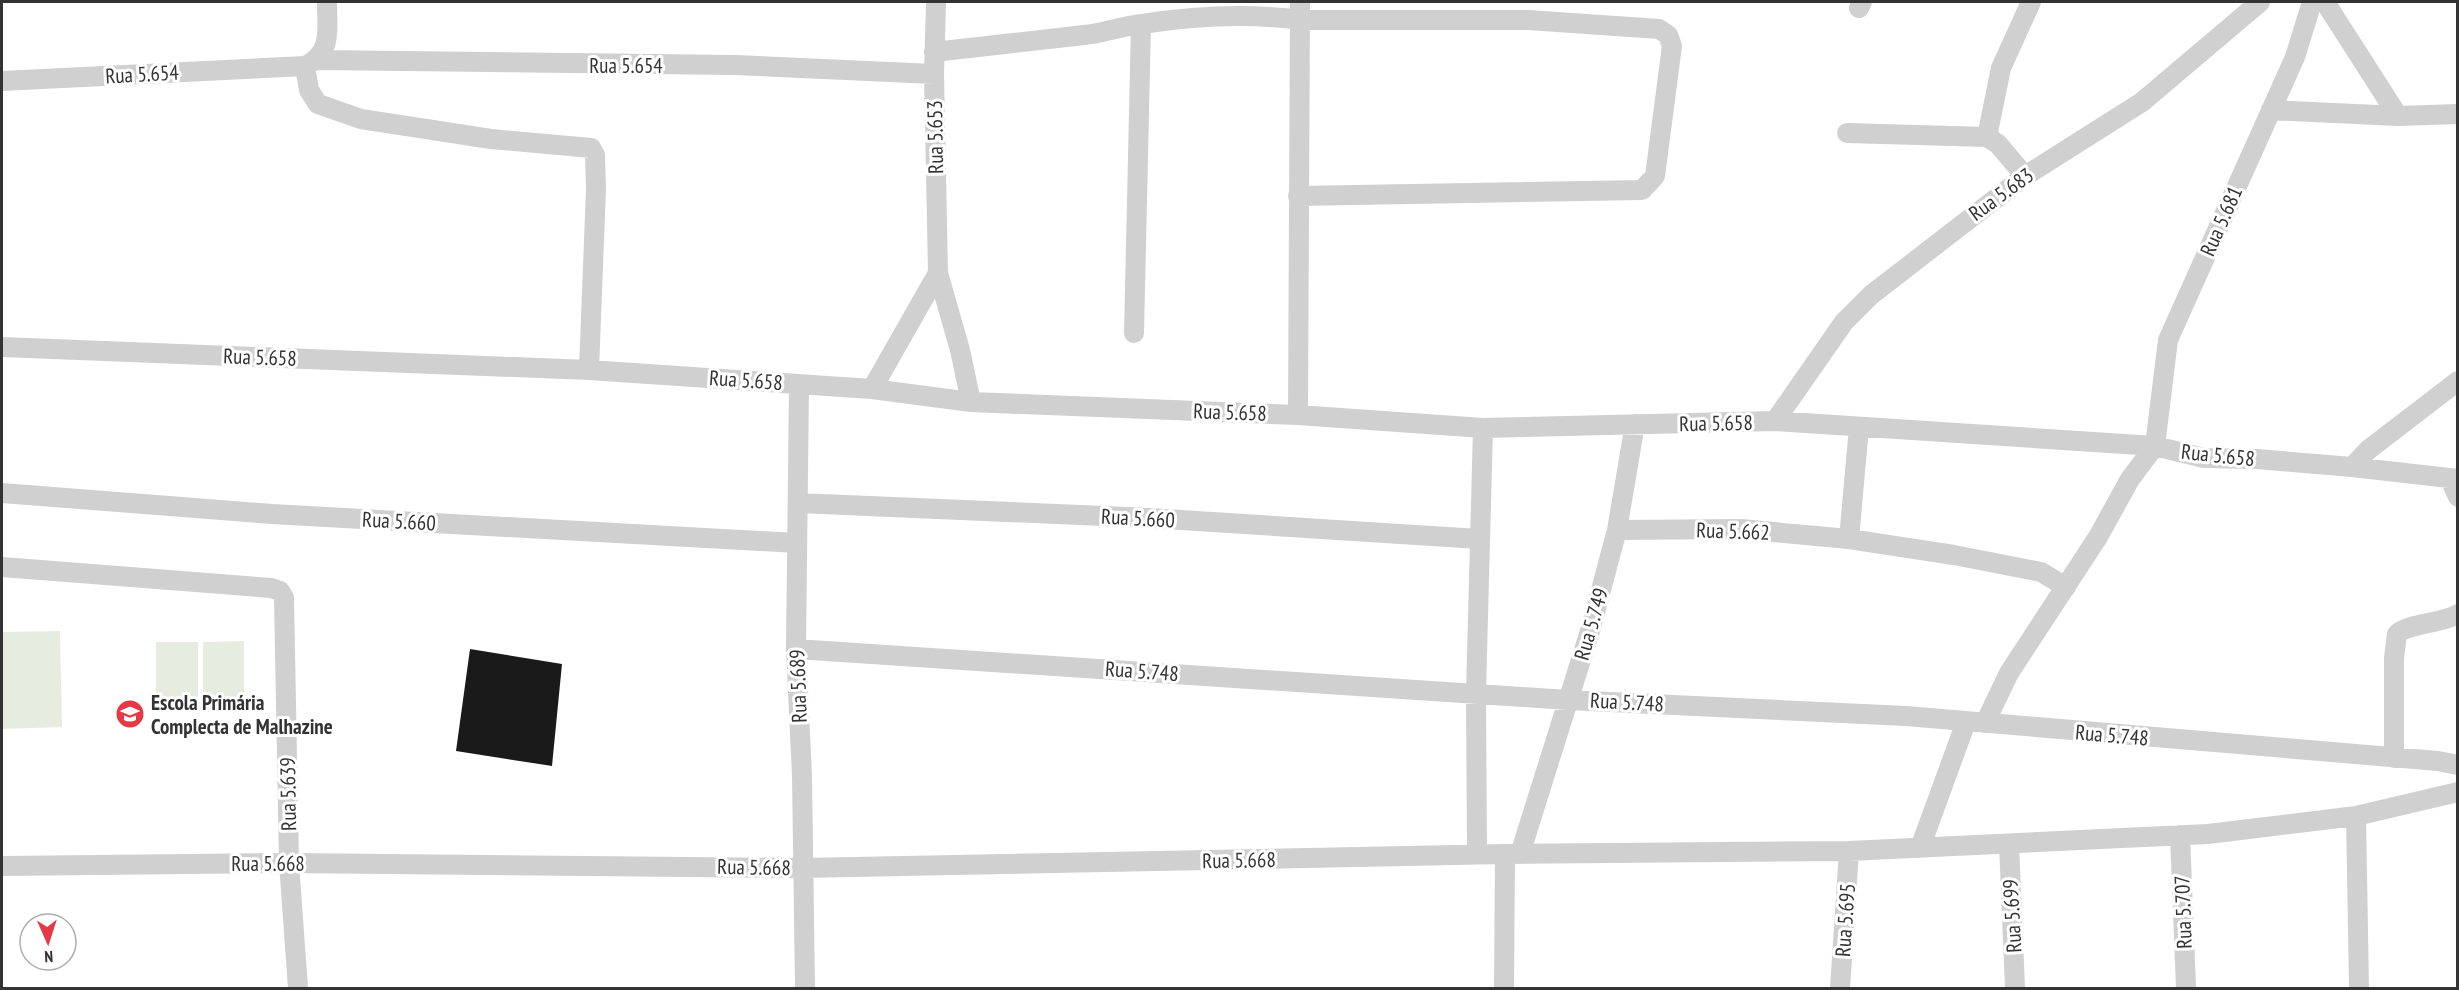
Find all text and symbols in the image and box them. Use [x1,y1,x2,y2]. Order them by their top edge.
street label: Rua 5.654 [589,52,663,79]
street label: Rua 5.654 [105,59,180,89]
street label: Rua 5.653 [921,100,949,174]
street label: Rua 5.683 [1963,161,2039,227]
street label: Rua 5.681 [2194,182,2248,260]
street label: Rua 5.658 [223,342,297,372]
street label: Rua 5.658 [708,364,784,396]
street label: Rua 5.658 [1193,397,1267,427]
street label: Rua 5.658 [1679,409,1753,437]
street label: Rua 5.658 [2180,438,2256,472]
street label: Rua 5.660 [1101,503,1175,533]
street label: Rua 5.660 [362,506,436,536]
street label: Rua 5.662 [1696,516,1770,546]
street label: Rua 5.749 [1568,585,1614,663]
street label: Rua 5.689 [783,649,813,723]
street label: Rua 5.748 [1104,655,1180,687]
street label: Rua 5.748 [1590,687,1664,717]
place label: Escola Primária Complecta de Malhazine [151,689,333,740]
school or university icon: Escola Primária Complecta de Malhazine [114,698,146,730]
street label: Rua 5.748 [2074,718,2150,752]
street label: Rua 5.639 [274,757,302,831]
street label: Rua 5.668 [1202,846,1276,874]
street label: Rua 5.668 [231,850,305,877]
street label: Rua 5.668 [717,853,791,881]
street label: Rua 5.707 [2168,875,2198,949]
street label: Rua 5.699 [1997,879,2027,953]
street label: Rua 5.695 [1829,882,1861,958]
north arrow [18,912,78,972]
text: N [44,947,54,967]

